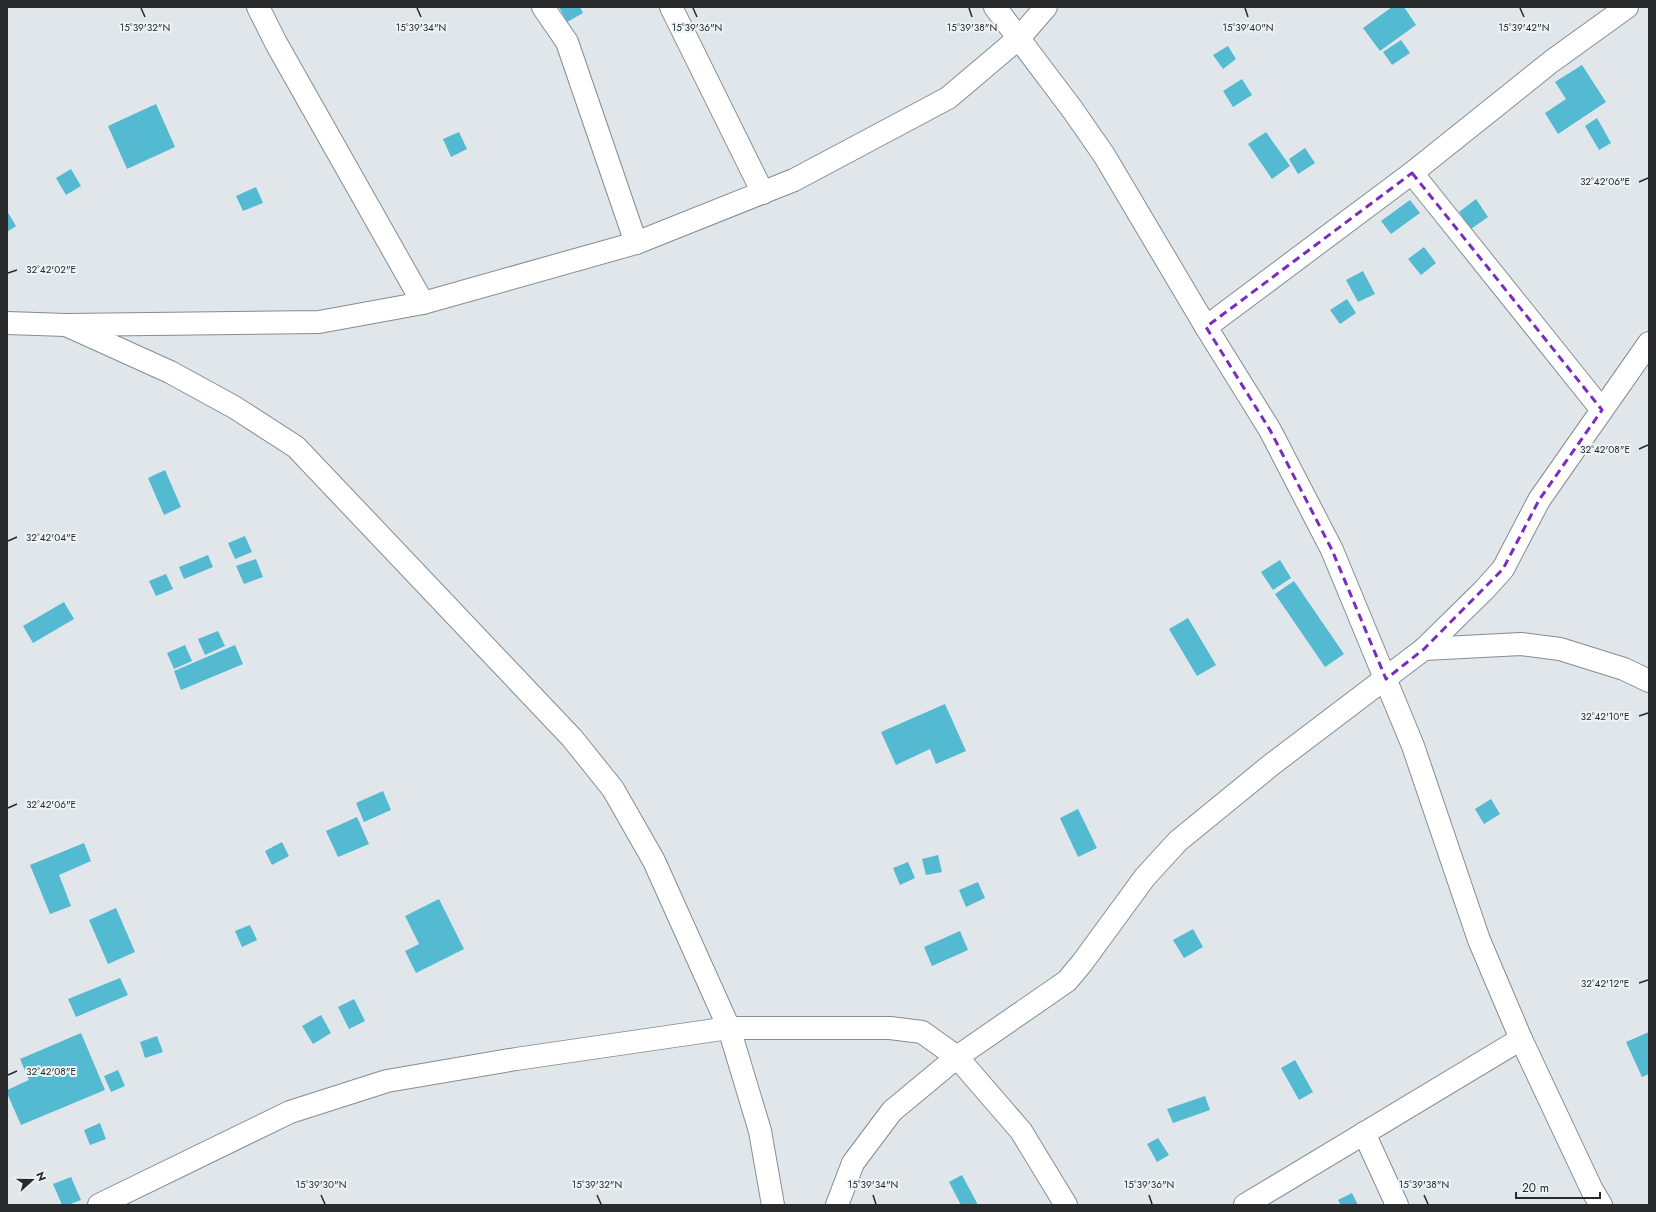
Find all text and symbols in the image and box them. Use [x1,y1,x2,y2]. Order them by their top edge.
text: 15°39'32"N [120,20,170,35]
text: 15°39'34"N [396,20,446,35]
text: 15°39'36"N [672,20,722,35]
text: 15°39'38"N [947,20,997,35]
text: 15°39'40"N [1222,20,1274,35]
text: 15°39'42"N [1499,20,1549,35]
text: 32°42'06"E [1580,174,1630,189]
text: 32°42'02"E [26,262,76,277]
text: 32°42'08"E [1580,442,1630,457]
text: 32°42'04"E [26,530,76,545]
text: 32°42'10"E [1581,709,1629,724]
text: 32°42'06"E [26,797,76,812]
text: 32°42'12"E [1581,976,1629,991]
text: 32°42'08"E [26,1064,76,1079]
north arrow [12,1160,52,1200]
text: N [32,1169,50,1183]
scale bar [1516,1174,1600,1200]
text: 15°39'30"N [296,1177,346,1192]
text: 15°39'32"N [572,1177,622,1192]
text: 15°39'34"N [848,1177,898,1192]
text: 15°39'36"N [1124,1177,1174,1192]
text: 15°39'38"N [1399,1177,1449,1192]
text: 20 m [1522,1179,1549,1197]

